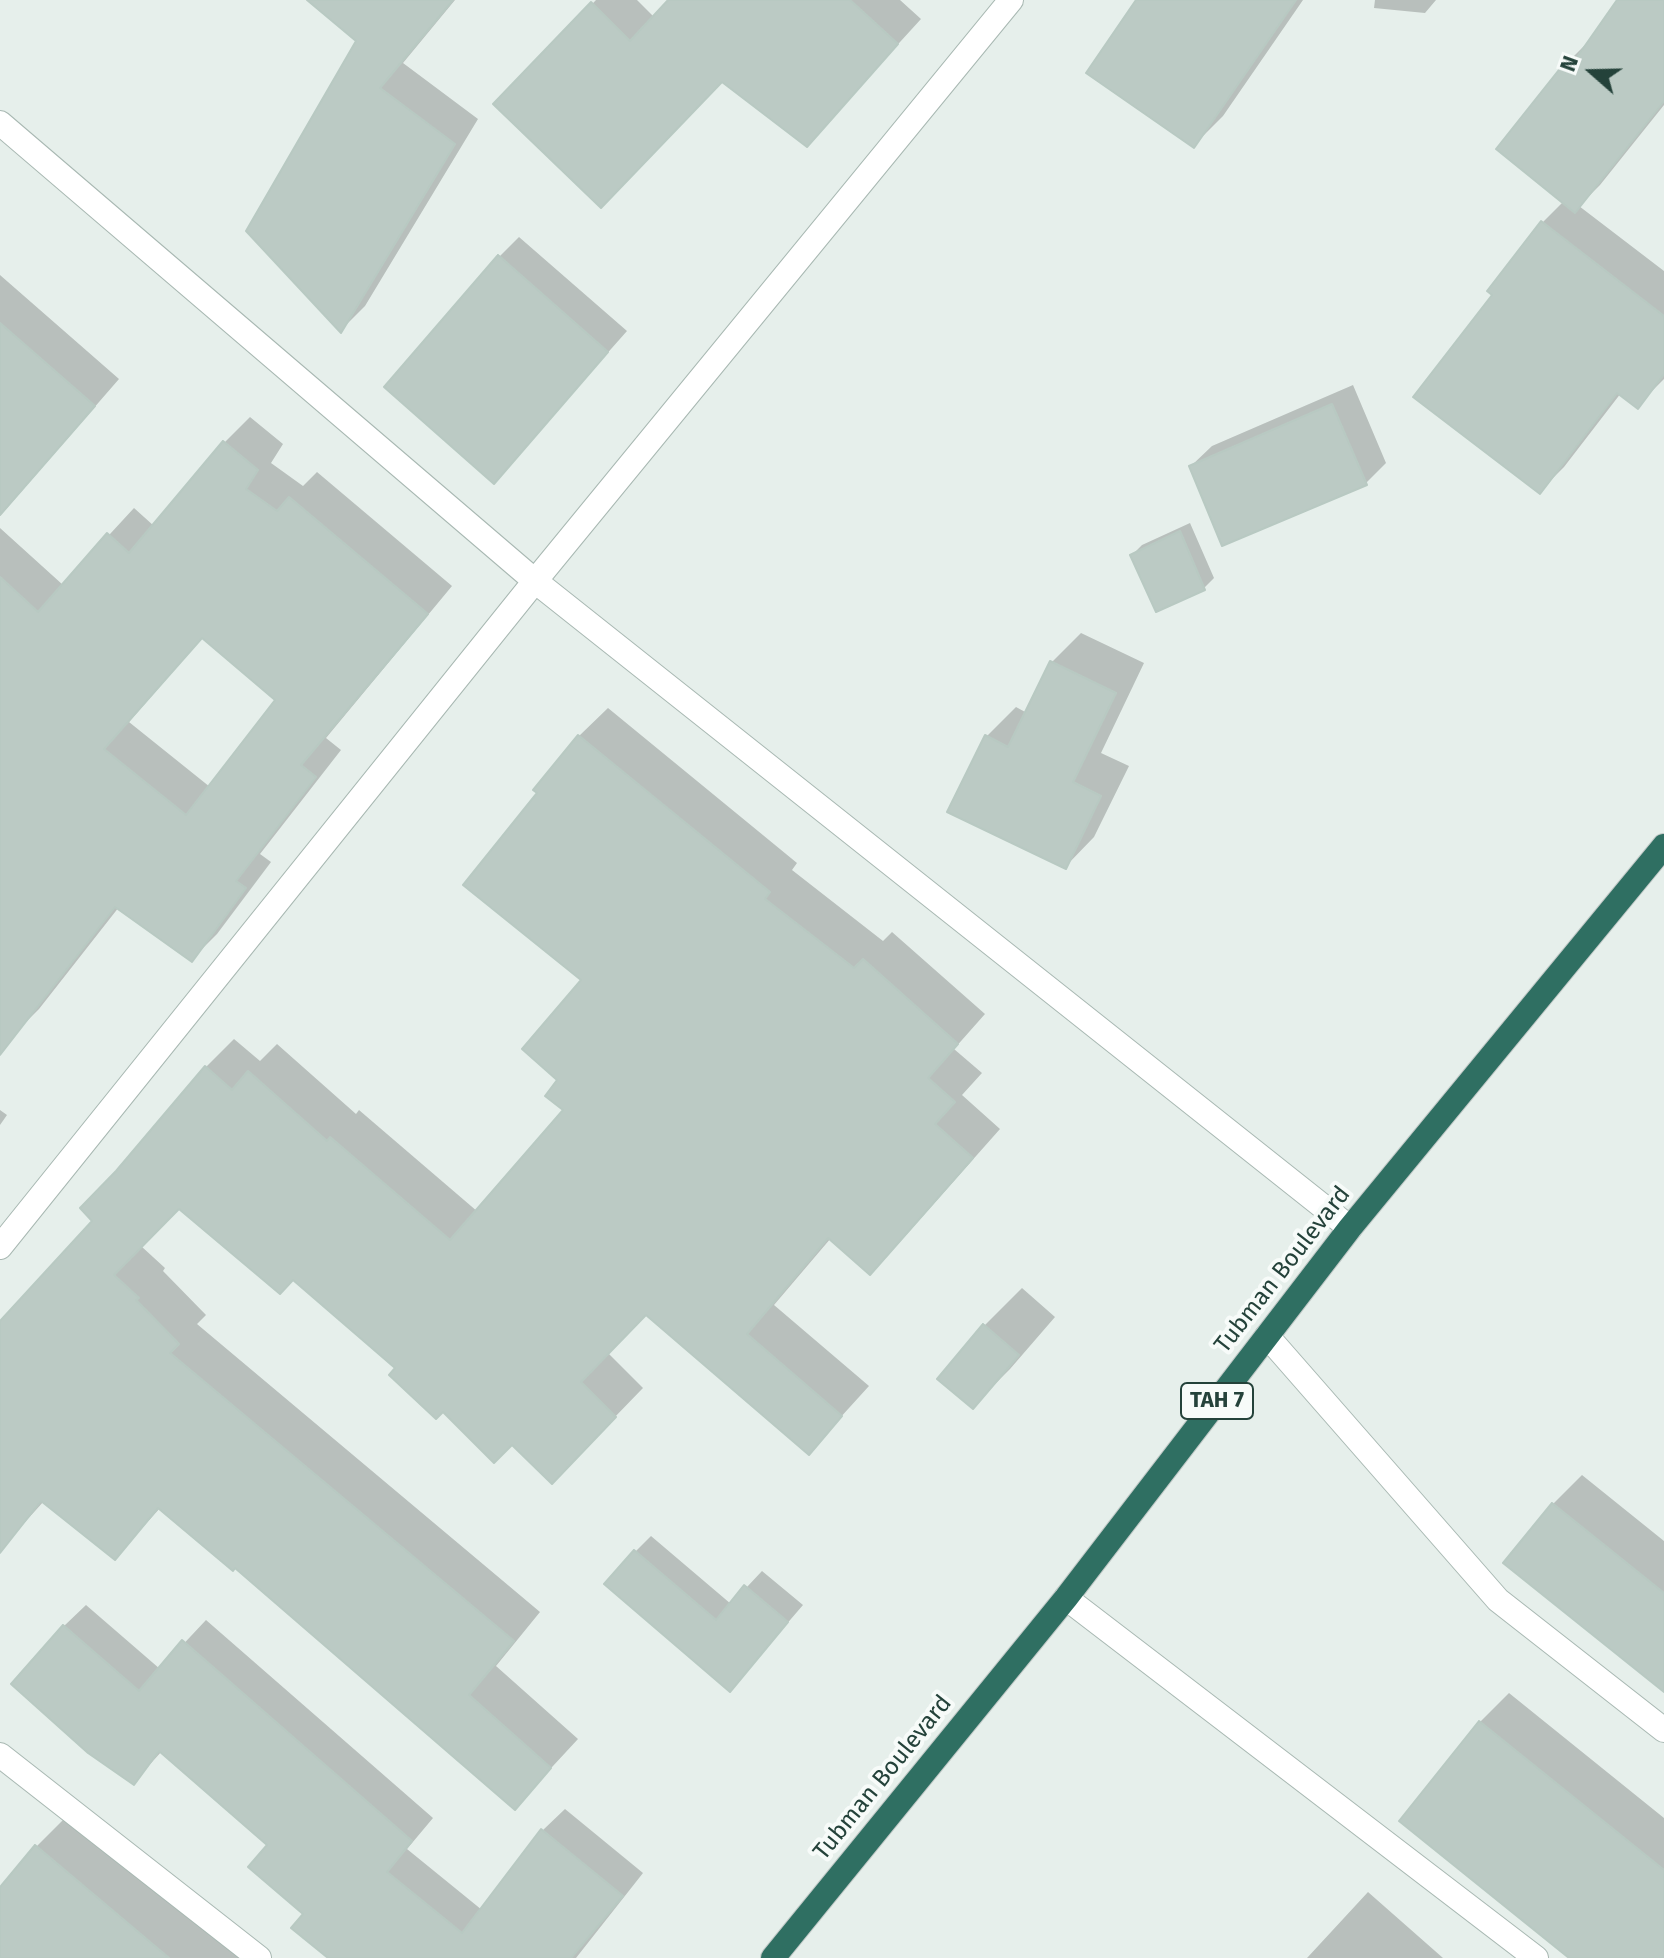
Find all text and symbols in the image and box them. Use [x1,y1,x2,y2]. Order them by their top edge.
north arrow [1552,32,1632,112]
text: N [1554,52,1584,75]
street label: Tubman Boulevard [1209,1181,1357,1359]
road number: TAH 7 [1181,1383,1253,1419]
street label: Tubman Boulevard [808,1690,958,1866]

